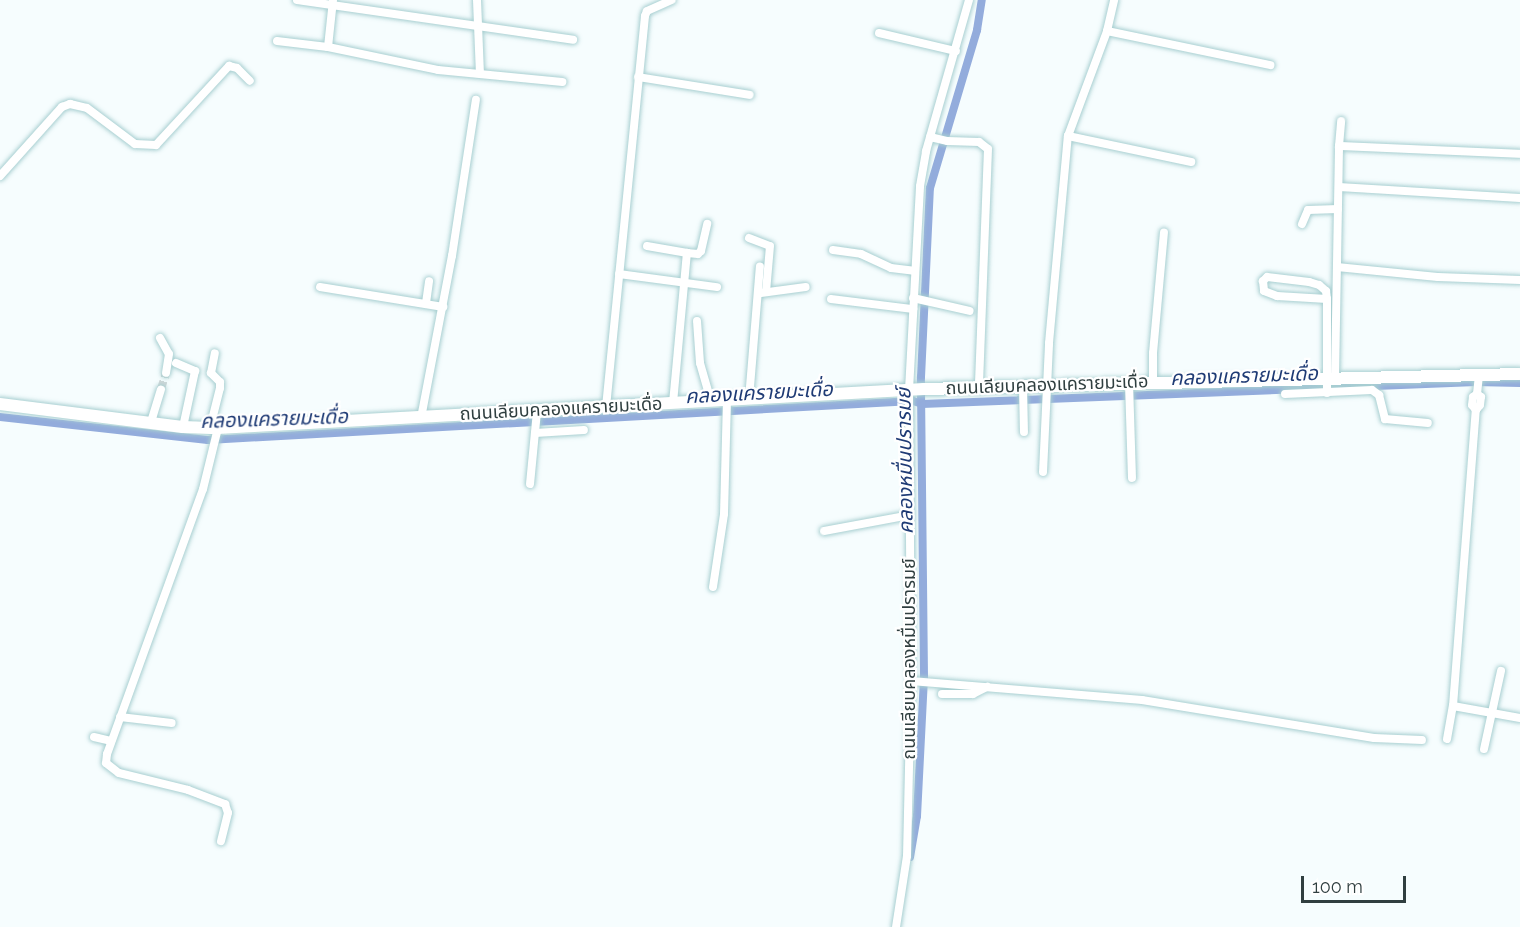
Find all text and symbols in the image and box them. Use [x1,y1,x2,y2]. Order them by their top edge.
water label: คลองแครายมะเดื่อ [1170,361,1318,391]
street label: ถนนเลียบคลองแครายมะเดื่อ [945,371,1149,399]
water label: คลองแครายมะเดื่อ [685,377,833,409]
water label: คลองหมื่นปรารมย์ [892,388,918,534]
street label: ถนนเลียบคลองแครายมะเดื่อ [459,393,663,425]
water label: คลองแครายมะเดื่อ [200,404,348,434]
street label: ถนนเลียบคลองหมื่นปรารมย์ [898,558,920,760]
scale bar [1304,864,1409,902]
text: 100 m [1312,876,1363,897]

